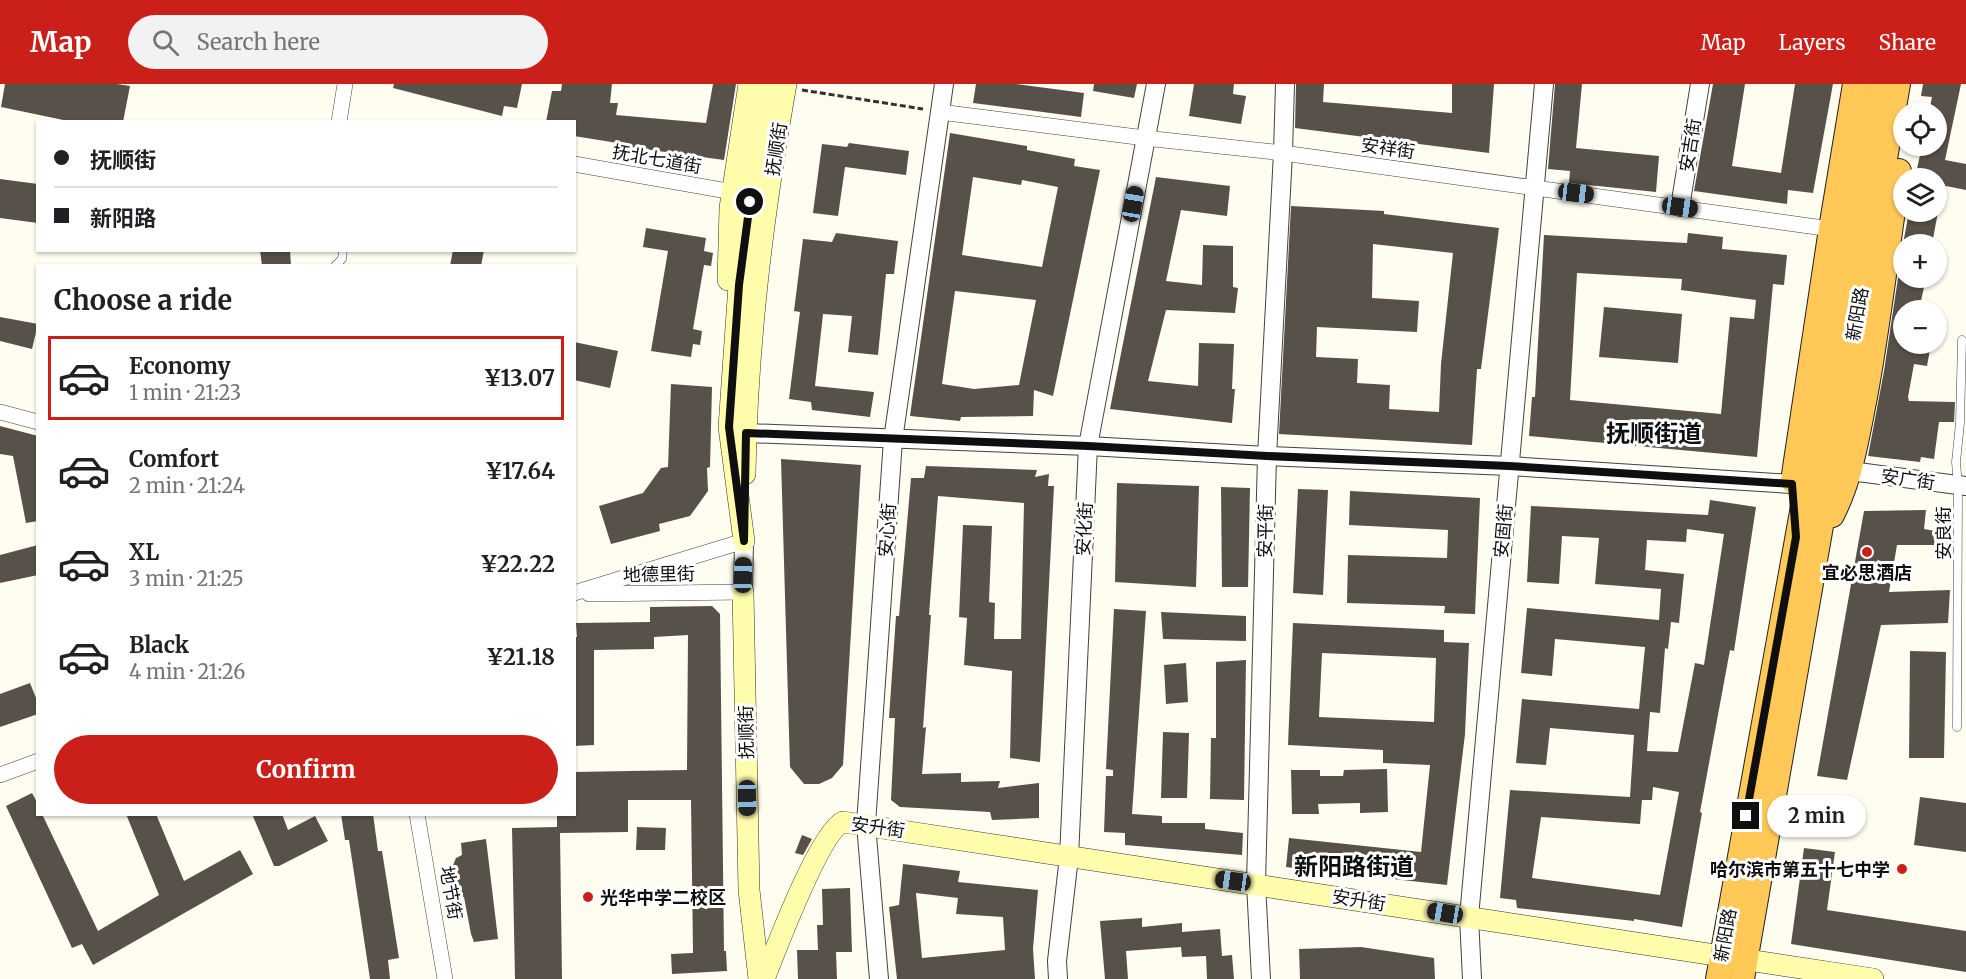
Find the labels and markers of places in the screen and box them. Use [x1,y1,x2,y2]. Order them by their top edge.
marker: 宜必思酒店 [1860,545,1874,559]
place label: 宜必思酒店 [1822,561,1912,584]
place label: 哈尔滨市第五十七中学 [1710,858,1890,881]
marker: 哈尔滨市第五十七中学 [1895,862,1909,876]
place label: 光华中学二校区 [600,886,726,909]
marker: 光华中学二校区 [581,890,595,904]

